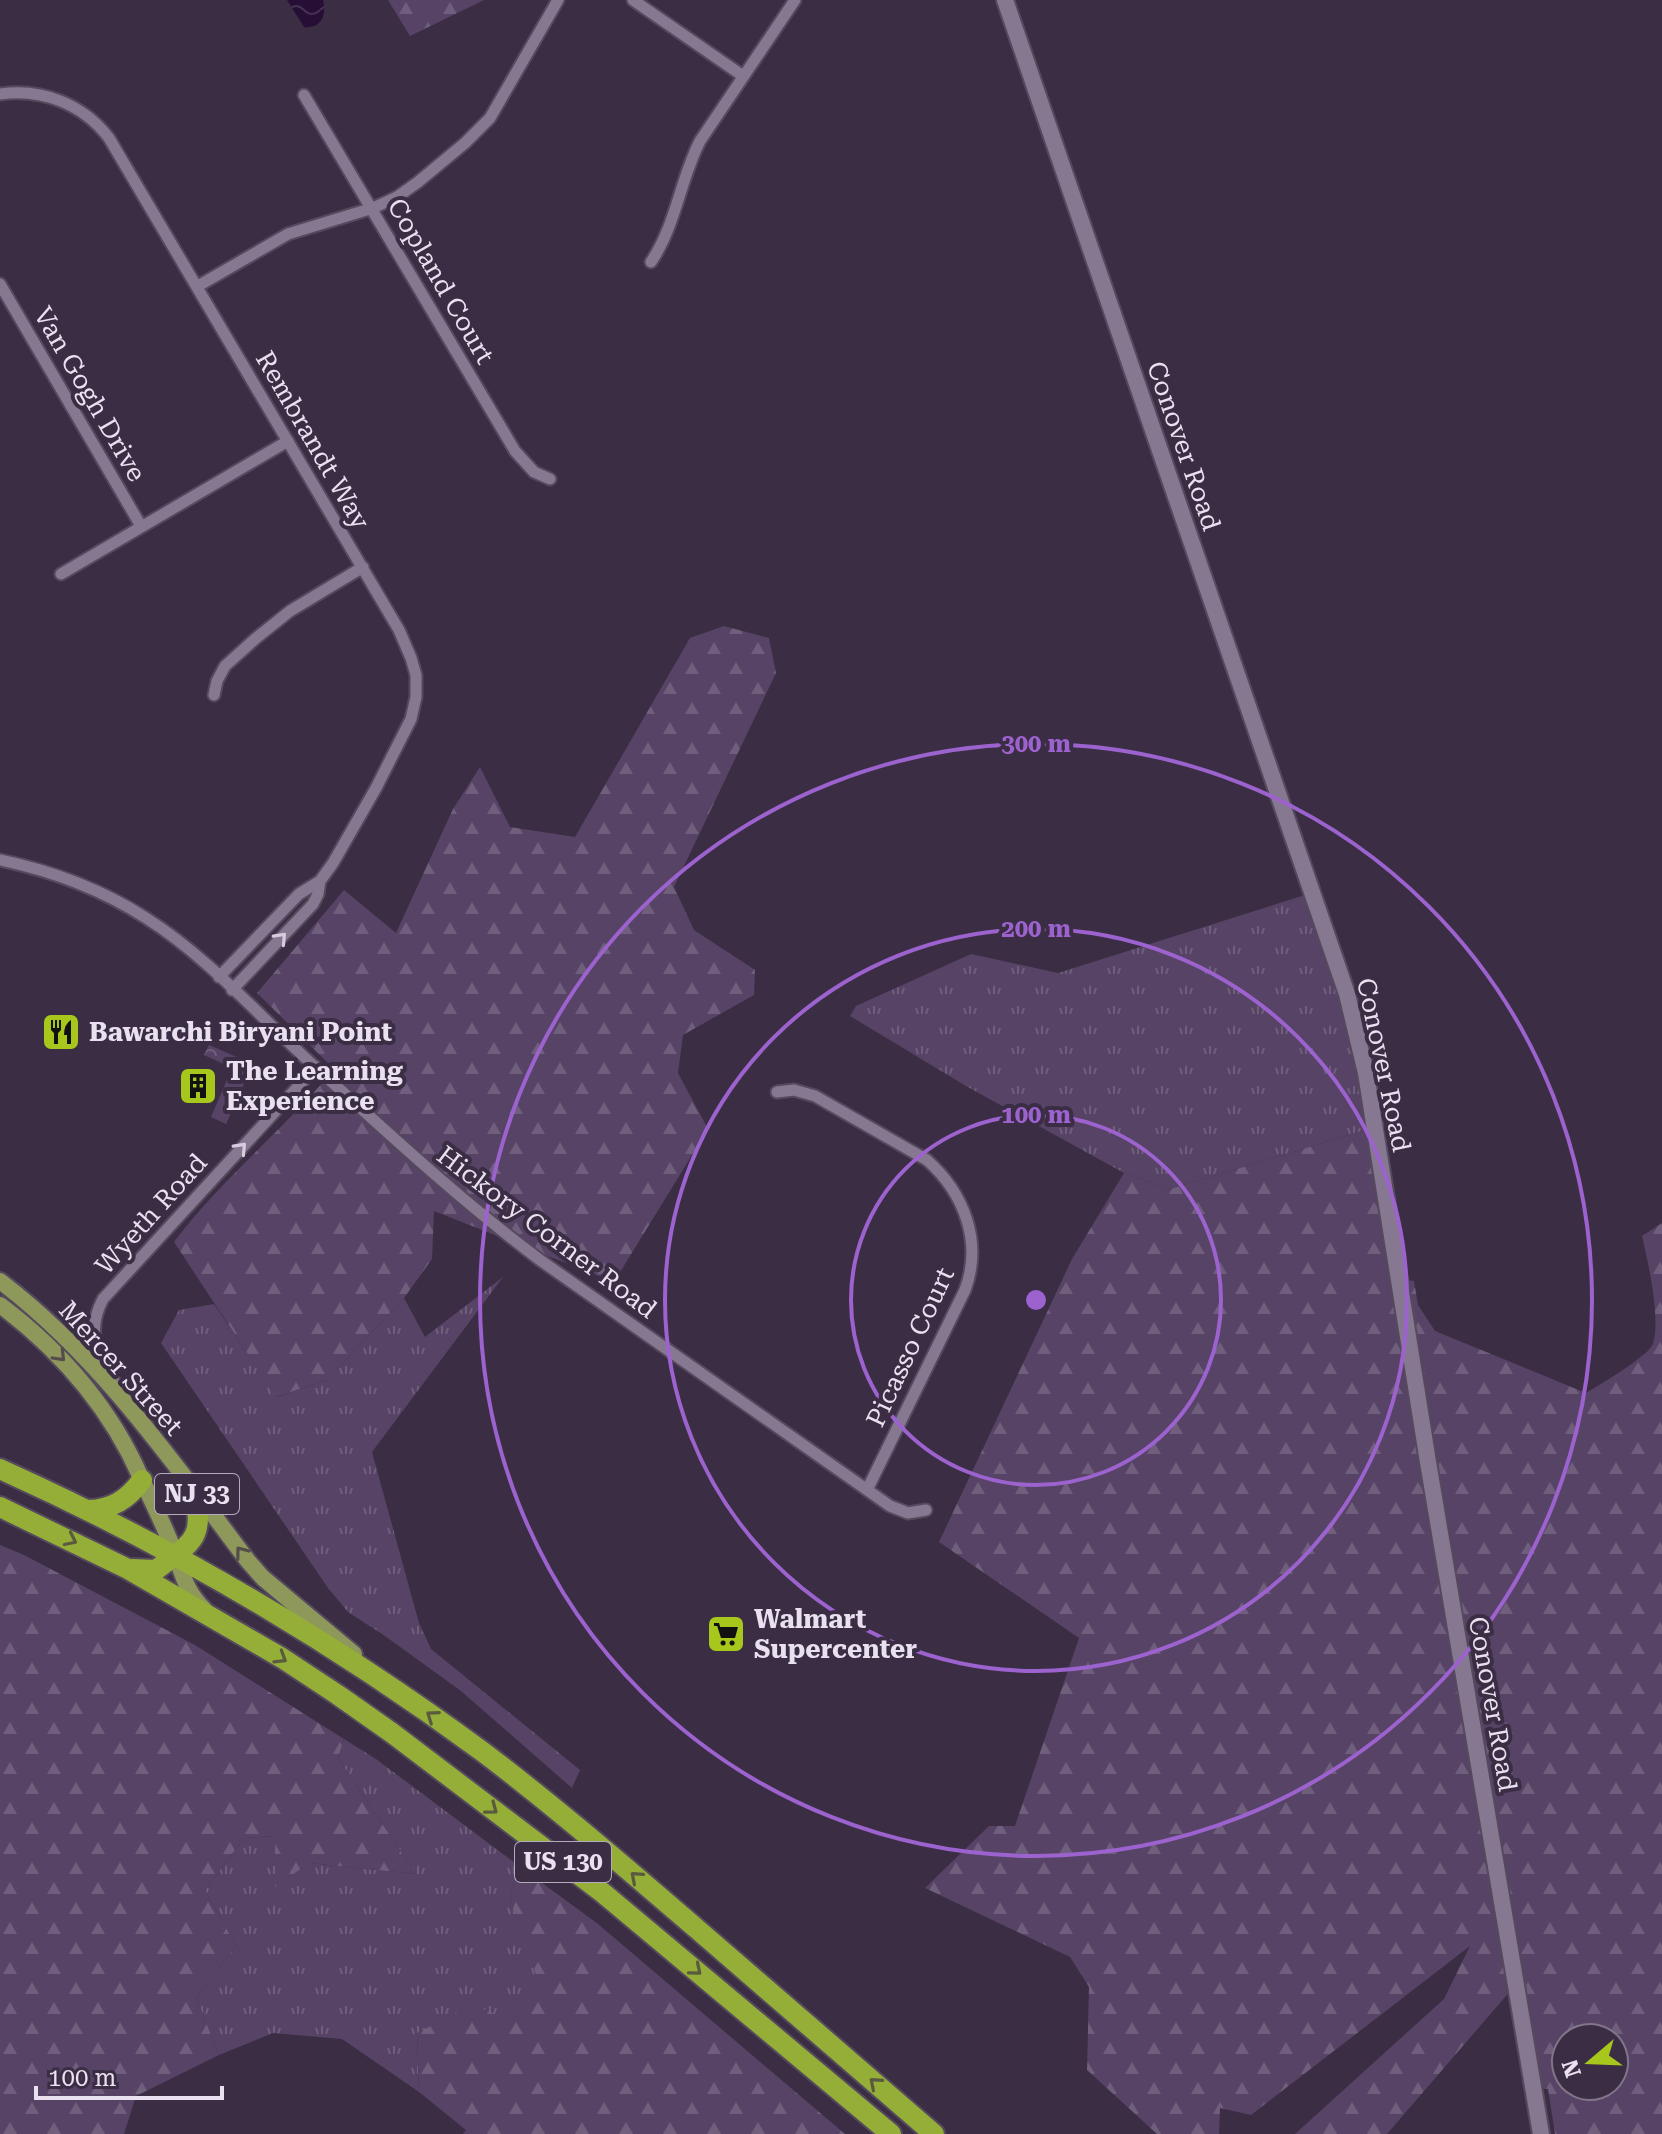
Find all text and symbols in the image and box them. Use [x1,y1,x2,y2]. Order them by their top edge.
street label: Copland Court [382,193,501,369]
street label: Van Gogh Drive [28,301,152,487]
street label: Rembrandt Way [250,346,376,535]
street label: Conover Road [1141,357,1227,535]
text: 300 m [1001,730,1071,758]
text: 200 m [1001,915,1071,943]
one-way arrow [272,933,286,947]
street label: Conover Road [1351,975,1417,1155]
restaurant icon: Bawarchi Biryani Point [40,1011,82,1053]
place label: Bawarchi Biryani Point [89,1017,392,1047]
place label: The Learning Experience [226,1056,403,1116]
building icon: The Learning Experience [177,1065,219,1107]
text: 100 m [1001,1101,1071,1129]
street label: Hickory Corner Road [431,1140,663,1324]
one-way arrow [232,1142,246,1157]
street label: Wyeth Road [89,1147,213,1280]
street label: Picasso Court [860,1262,960,1431]
centre of rings [1022,1286,1050,1314]
street label: Mercer Street [53,1295,189,1441]
one-way arrow [50,1347,64,1362]
road number: NJ 33 [155,1474,239,1514]
one-way arrow [62,1530,77,1546]
one-way arrow [237,1546,251,1561]
place label: Walmart Supercenter [754,1604,917,1664]
supermarket icon: Walmart Supercenter [705,1613,747,1655]
street label: Conover Road [1463,1614,1523,1794]
one-way arrow [272,1648,287,1663]
one-way arrow [426,1711,440,1726]
one-way arrow [483,1799,498,1813]
road number: US 130 [515,1842,611,1882]
one-way arrow [631,1872,646,1886]
one-way arrow [686,1960,701,1975]
north arrow [1550,2022,1630,2102]
scale bar [36,2050,222,2100]
text: N [1557,2056,1586,2080]
text: 100 m [48,2064,116,2092]
one-way arrow [870,2078,884,2093]

